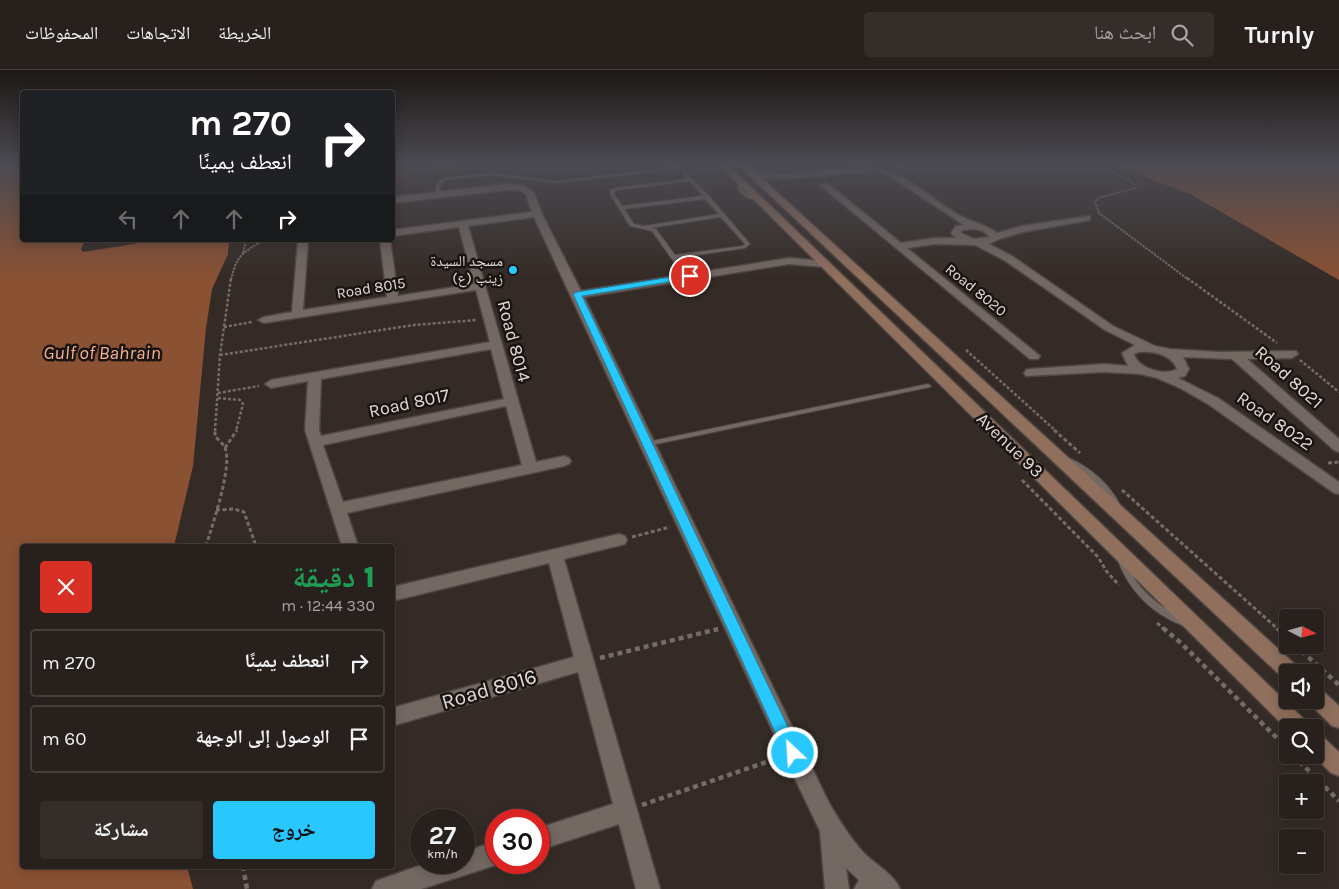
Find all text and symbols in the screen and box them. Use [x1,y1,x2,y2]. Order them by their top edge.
search box [864,12,1214,57]
icon: search [1168,21,1196,49]
text: Turnly [1244,21,1314,49]
text: المحفوظات [25,22,98,44]
text: الاتجاهات [126,22,190,44]
text: الخريطة [218,22,271,44]
text: ابحث هنا [1094,22,1156,44]
text: 270 m [189,103,292,144]
icon: right [310,110,375,175]
text: انعطف يمينًا [198,149,292,175]
icon: left [114,205,142,233]
icon: ahead [167,205,195,233]
icon: ahead [220,205,248,233]
icon: right [273,205,301,233]
place label: مسجد السيدة زينب (ع) [430,252,503,288]
pin [669,255,711,297]
street label: Road 8020 [942,260,1010,320]
icon: arrive [676,262,704,290]
marker: مسجد السيدة زينب (ع) [507,264,519,276]
street label: Road 8015 [335,274,407,302]
street label: Road 8014 [493,298,535,384]
street label: Road 8021 [1250,341,1328,413]
water label: Gulf of Bahrain [43,342,161,364]
street label: Road 8017 [367,384,452,422]
street label: Road 8022 [1233,387,1317,455]
street label: Avenue 93 [972,408,1048,482]
text: 1 دقيقة [292,559,375,595]
button: close [40,561,92,613]
text: 330 m · 12:44 [281,596,375,615]
north arrow [1279,609,1324,654]
map controls [1279,609,1324,874]
icon: right [345,649,373,677]
text: انعطف يمينًا [245,650,330,672]
text: 270 m [42,652,96,674]
street label: Road 8016 [439,664,539,714]
button: sound [1279,664,1324,709]
button: search [1279,719,1324,764]
icon: arrive [345,725,373,753]
text: الوصول إلى الوجهة [195,726,330,748]
position arrow [766,726,818,778]
text: 60 m [42,728,86,750]
button: + [1279,774,1324,819]
button: مشاركة [40,801,203,859]
button: خروج [213,801,375,859]
speed limit sign: 30 [485,809,550,874]
text: 27 [429,821,456,850]
button: − [1279,829,1324,874]
text: km/h [427,847,458,861]

